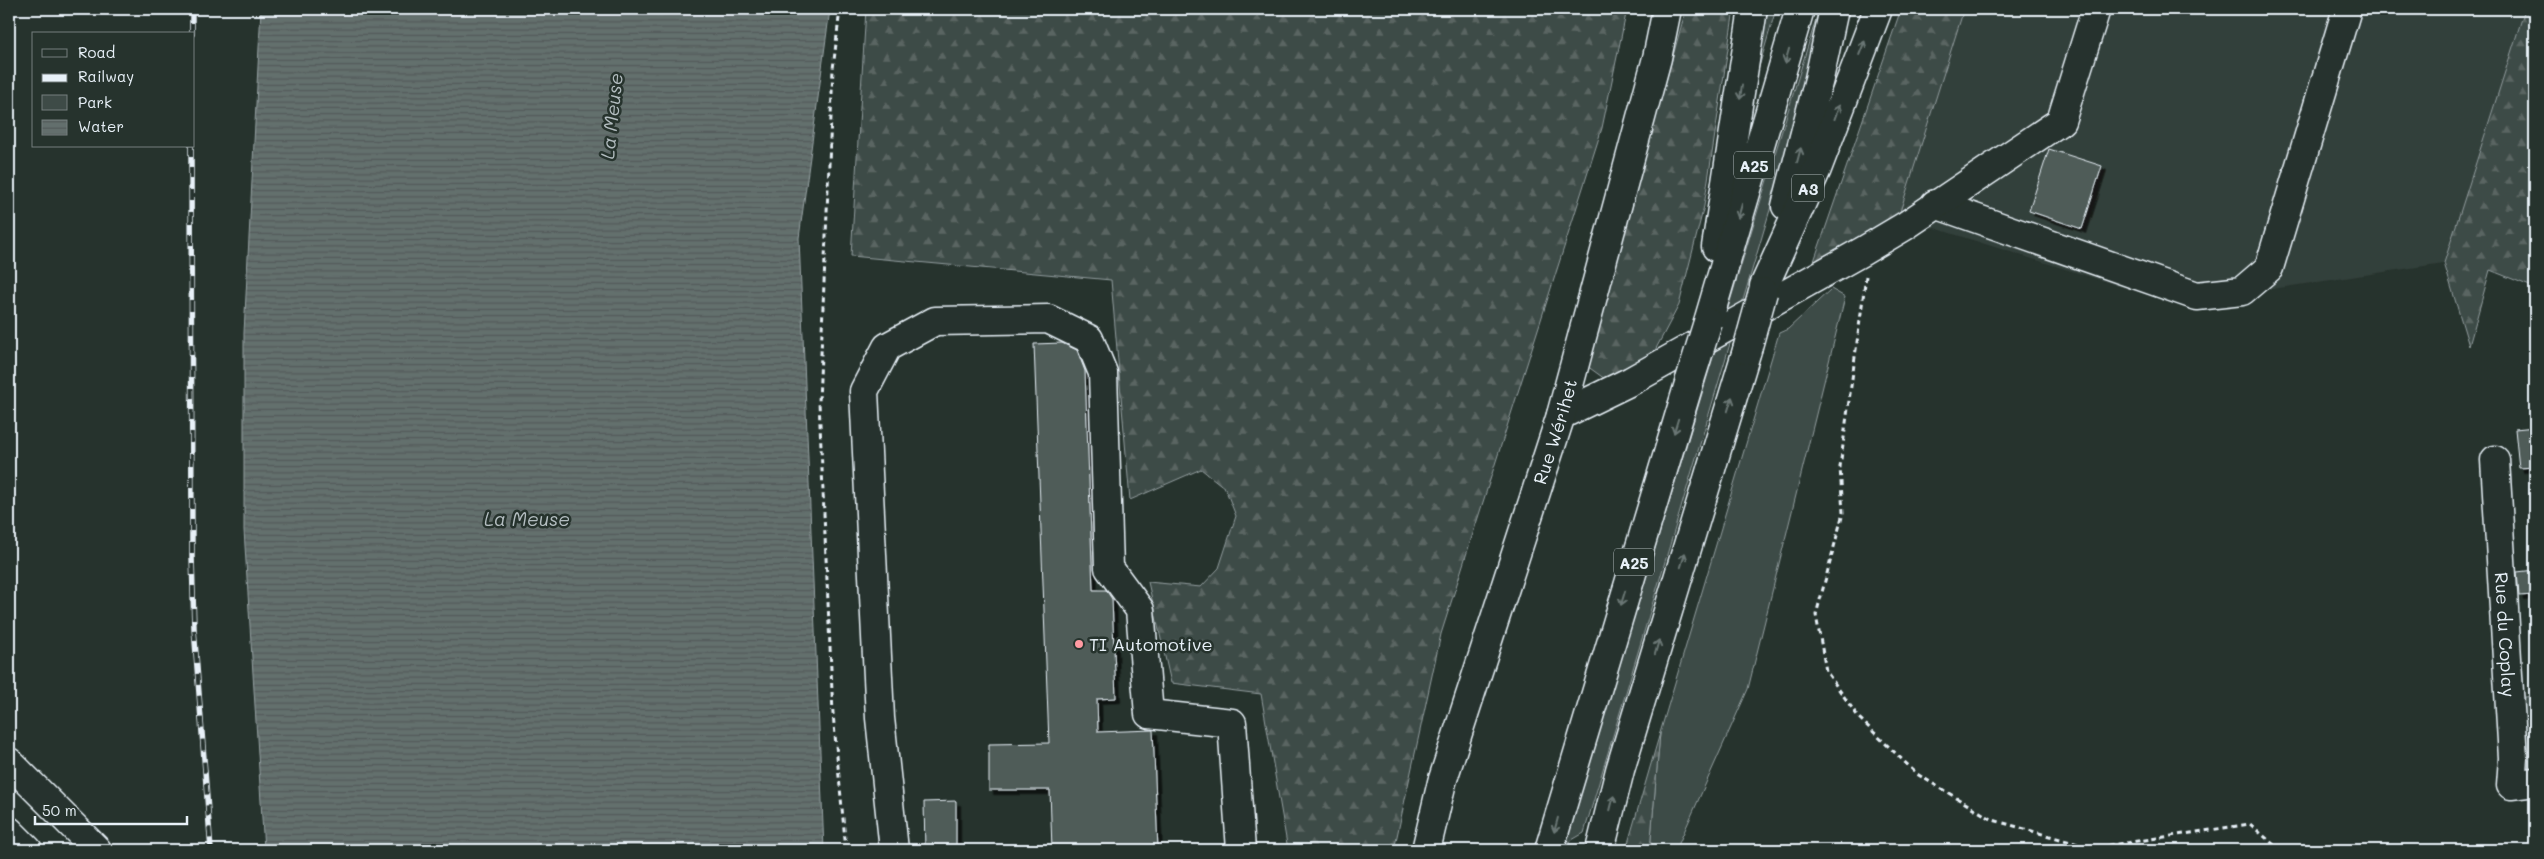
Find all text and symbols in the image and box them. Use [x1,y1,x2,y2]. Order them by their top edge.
legend [32,32,195,148]
one-way arrow [1858,41,1867,56]
text: Road [78,42,115,62]
one-way arrow [1781,47,1791,63]
text: Railway [78,66,134,86]
water label: La Meuse [594,72,628,160]
one-way arrow [1735,83,1745,99]
text: Park [78,92,112,112]
one-way arrow [1833,105,1842,121]
text: Water [78,116,124,136]
one-way arrow [1795,147,1805,163]
road number: A25 [1734,152,1774,178]
road number: A3 [1792,174,1824,202]
one-way arrow [1735,203,1745,219]
street label: Rue Wérihet [1527,376,1582,487]
one-way arrow [1726,397,1735,413]
one-way arrow [1671,418,1680,434]
water label: La Meuse [484,506,570,531]
road number: A25 [1614,548,1654,576]
one-way arrow [1678,552,1688,568]
street label: Rue du Coplay [2490,571,2521,698]
one-way arrow [1618,590,1628,606]
place label: TI Automotive [1089,632,1213,656]
marker: TI Automotive [1073,638,1085,650]
one-way arrow [1652,639,1662,655]
scale bar [35,794,188,826]
one-way arrow [1608,795,1617,811]
text: 50 m [42,800,77,820]
one-way arrow [1550,817,1560,833]

